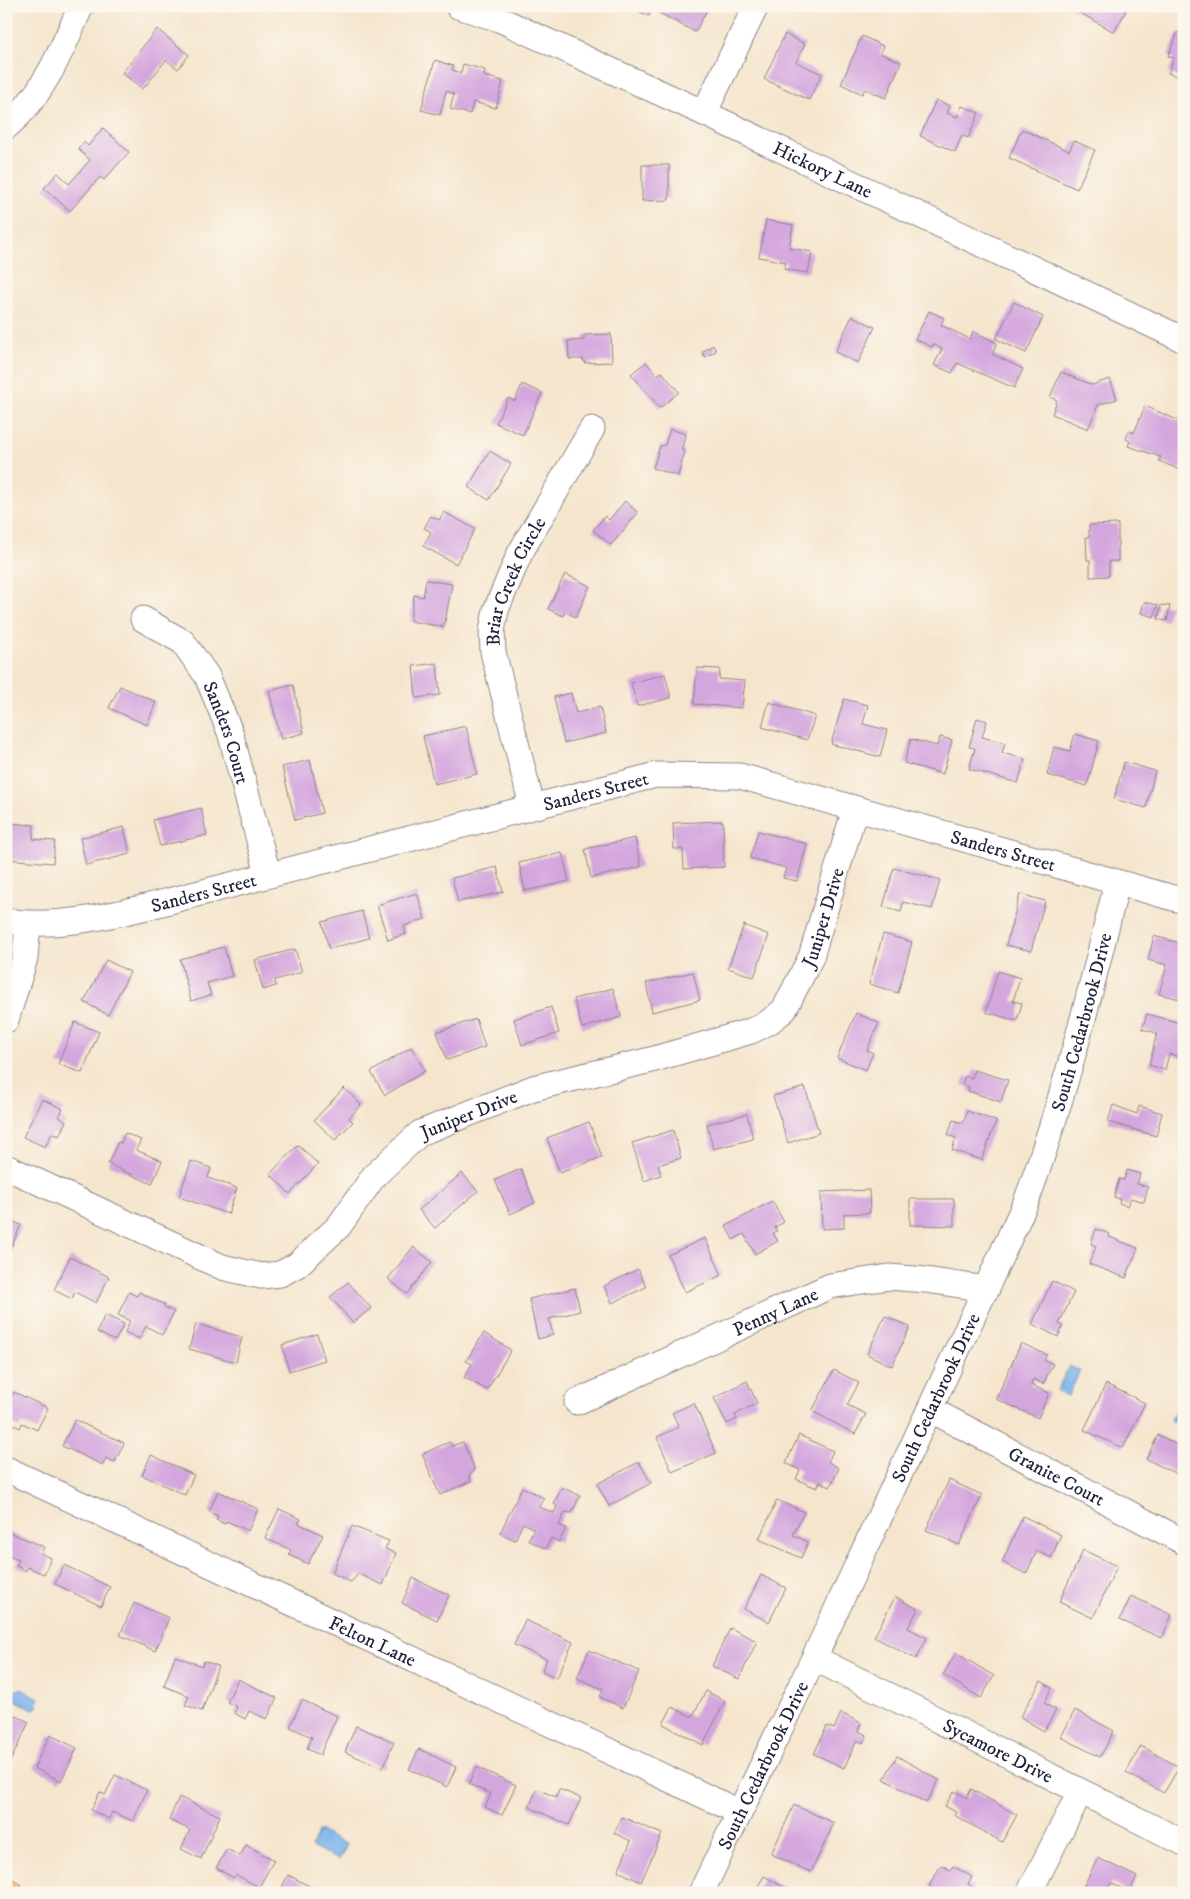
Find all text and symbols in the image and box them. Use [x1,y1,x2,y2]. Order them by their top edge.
street label: Hickory Lane [769,137,876,204]
street label: Briar Creek Circle [482,513,551,646]
street label: Sanders Court [198,678,253,787]
street label: Sanders Street [541,767,651,817]
street label: Sanders Street [948,826,1058,877]
street label: Juniper Drive [797,865,850,973]
street label: Sanders Street [149,869,259,918]
street label: South Cedarbrook Drive [1047,931,1117,1114]
street label: Juniper Drive [416,1085,521,1145]
street label: Penny Lane [730,1283,822,1342]
street label: South Cedarbrook Drive [887,1310,986,1486]
street label: Granite Court [1004,1442,1108,1512]
street label: Felton Lane [325,1612,420,1672]
street label: South Cedarbrook Drive [714,1678,814,1854]
street label: Sycamore Drive [939,1714,1056,1789]

